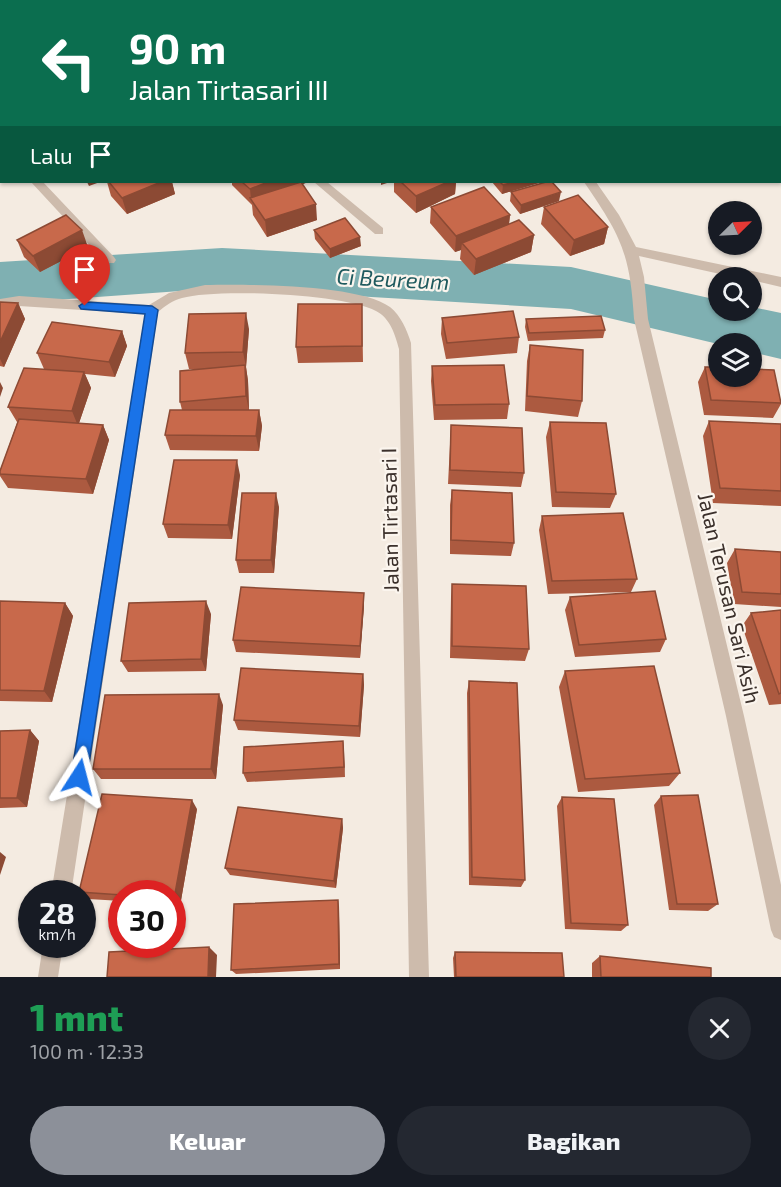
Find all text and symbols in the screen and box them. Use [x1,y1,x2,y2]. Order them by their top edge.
text: 90 m [129,22,226,72]
icon: left [30,24,108,102]
text: Jalan Tirtasari III [129,73,329,105]
icon: arrive [84,138,117,171]
text: Lalu [30,142,72,168]
north arrow [708,201,762,255]
map controls [708,201,762,387]
pin [59,244,110,306]
icon: arrive [68,253,101,286]
water label: Ci Beureum [336,262,450,294]
button: search [708,267,762,321]
button: layers [708,333,762,387]
street label: Jalan Tirtasari I [375,448,403,592]
street label: Jalan Terusan Sari Asih [694,490,766,706]
position arrow [47,745,111,809]
speed limit sign: 30 [108,880,186,958]
text: 28 [39,894,75,930]
text: km/h [38,925,76,943]
text: 1 mnt [30,995,123,1038]
button: close [688,997,751,1060]
text: 100 m · 12:33 [30,1039,144,1063]
button: Keluar [30,1106,385,1175]
button: Bagikan [397,1106,751,1175]

